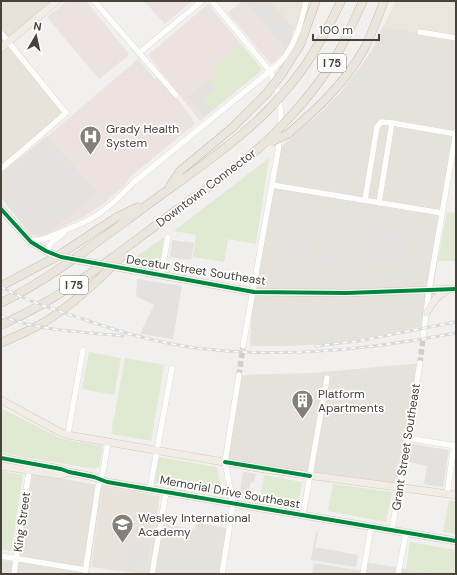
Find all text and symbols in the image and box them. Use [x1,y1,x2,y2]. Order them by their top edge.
north arrow [16,16,56,56]
scale bar [313,16,379,42]
text: N [33,19,43,34]
text: 100 m [319,22,353,38]
road number: I 75 [318,54,346,72]
place label: Grady Health System [106,121,179,151]
hospital icon: Grady Health System [77,123,103,156]
street label: Downtown Connector [153,145,260,231]
street label: Decatur Street Southeast [125,251,267,289]
road number: I 75 [60,276,88,294]
street label: Grant Street Southeast [388,382,424,512]
place label: Platform Apartments [318,386,384,416]
building icon: Platform Apartments [290,388,316,421]
street label: Memorial Drive Southeast [158,472,302,512]
street label: King Street [10,491,34,553]
place label: Wesley International Academy [138,510,251,540]
school or university icon: Wesley International Academy [110,512,136,545]

